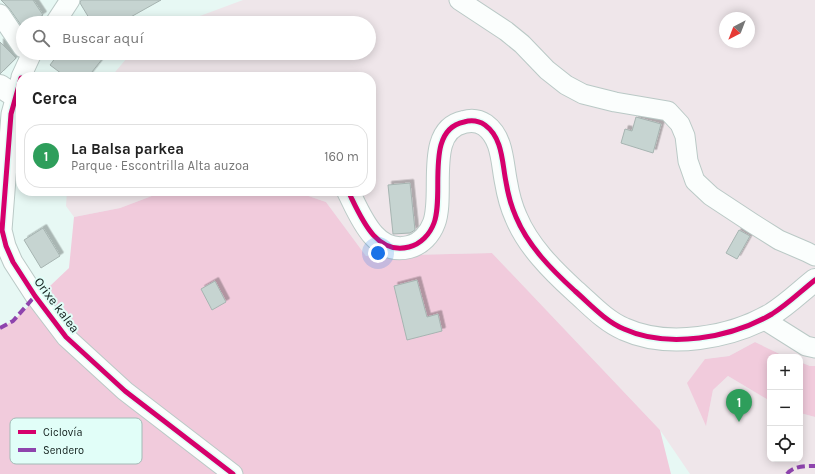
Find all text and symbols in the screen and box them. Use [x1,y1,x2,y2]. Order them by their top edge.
north arrow [719,12,755,48]
search box [16,16,376,60]
icon: search [30,27,52,49]
text: Buscar aquí [62,29,144,47]
text: Cerca [32,88,77,108]
text: La Balsa parkea [71,140,184,158]
text: 1 [44,149,48,164]
text: 160 m [324,149,359,164]
text: Parque · Escontrilla Alta auzoa [71,158,249,173]
your location [368,243,388,263]
street label: Orixe kalea [31,274,83,336]
map controls [767,354,803,462]
button: + [767,354,803,390]
pin: 1 [726,389,752,422]
button: − [767,390,803,426]
legend [10,418,142,464]
text: Ciclovía [43,426,83,439]
button: locate [767,426,803,462]
text: Sendero [43,444,84,457]

